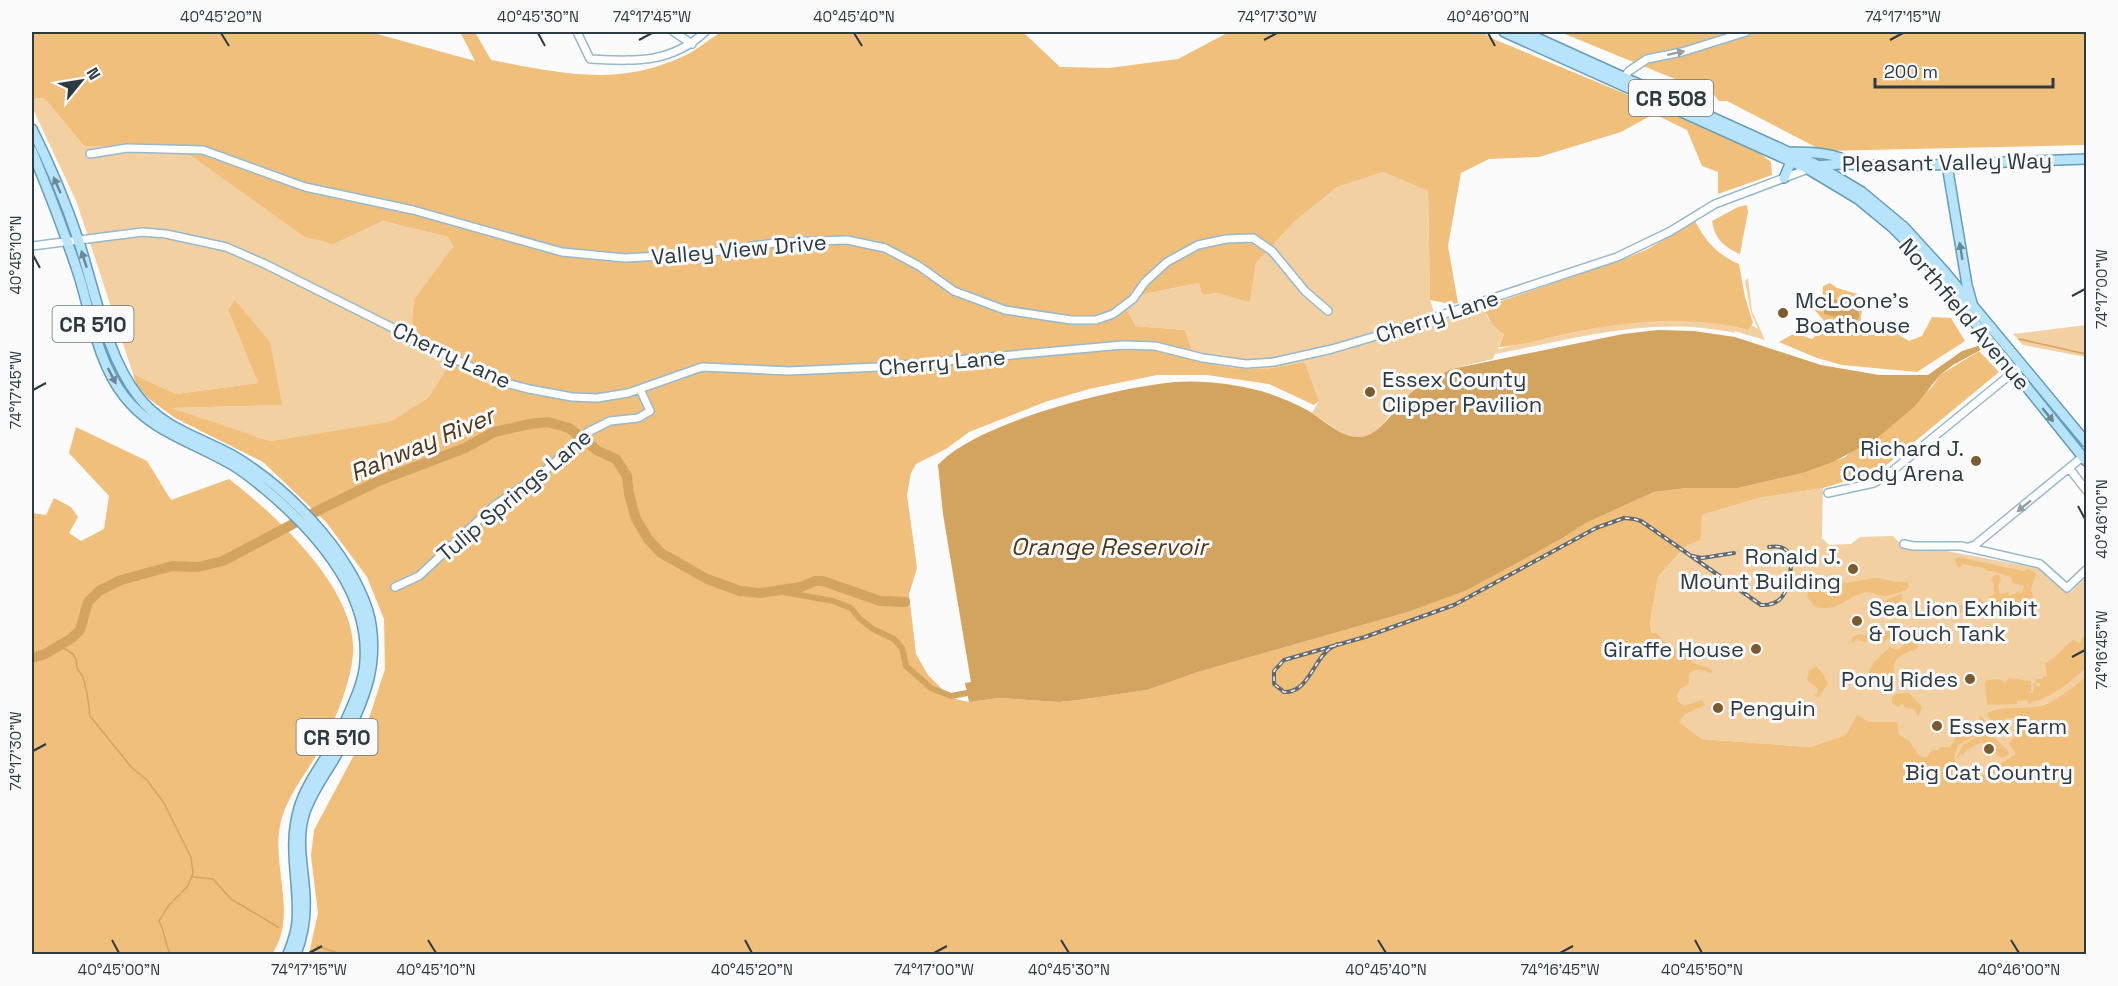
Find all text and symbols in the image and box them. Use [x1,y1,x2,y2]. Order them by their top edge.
text: 40°45'20"N [180,7,262,26]
text: 40°45'30"N [497,7,579,26]
text: 74°17'45"W [613,7,691,26]
text: 40°45'40"N [813,7,895,26]
text: 74°17'30"W [1237,7,1317,26]
text: 40°46'00"N [1447,7,1529,26]
text: 74°17'15"W [1865,7,1941,26]
one-way arrow [1667,48,1686,57]
north arrow [51,51,111,111]
scale bar [1875,51,2054,89]
text: 200 m [1884,60,1938,83]
text: N [82,64,105,84]
road number: CR 508 [1629,80,1713,116]
street label: Pleasant Valley Way [1842,146,2052,178]
one-way arrow [52,176,62,194]
text: 40°45'10"N [6,215,25,295]
street label: Valley View Drive [650,227,828,271]
street label: Northfield Avenue [1893,232,2037,396]
one-way arrow [1957,242,1966,261]
text: 74°17'00"W [2092,249,2111,329]
one-way arrow [79,250,89,268]
street label: Cherry Lane [1372,283,1502,349]
place label: McLoone's Boathouse [1795,286,1910,339]
road number: CR 510 [52,306,134,342]
marker: McLoone's Boathouse [1776,306,1790,320]
street label: Cherry Lane [388,315,516,395]
street label: Cherry Lane [877,342,1007,382]
text: 74°17'45"W [6,351,25,429]
place label: Essex County Clipper Pavilion [1382,365,1542,418]
one-way arrow [107,367,117,384]
marker: Essex County Clipper Pavilion [1363,385,1377,399]
water label: Rahway River [345,399,501,488]
one-way arrow [2042,407,2054,422]
street label: Tulip Springs Lane [431,422,597,568]
place label: Richard J. Cody Arena [1842,434,1964,487]
marker: Richard J. Cody Arena [1969,454,1983,468]
text: 40°46'10"N [2092,479,2111,559]
one-way arrow [2016,499,2032,512]
water label: Orange Reservoir [1011,531,1210,562]
place label: Ronald J. Mount Building [1680,542,1841,595]
marker: Ronald J. Mount Building [1846,562,1860,576]
place label: Sea Lion Exhibit & Touch Tank [1869,594,2038,647]
text: 74°16'45"W [2092,610,2111,690]
marker: Sea Lion Exhibit & Touch Tank [1850,614,1864,628]
place label: Giraffe House [1603,635,1744,663]
marker: Giraffe House [1749,642,1763,656]
place label: Pony Rides [1841,665,1958,693]
marker: Pony Rides [1963,672,1977,686]
place label: Penguin [1730,694,1816,722]
marker: Penguin [1711,701,1725,715]
text: 74°17'30"W [6,711,25,791]
place label: Essex Farm [1949,712,2067,740]
road number: CR 510 [296,719,378,755]
marker: Essex Farm [1930,719,1944,733]
marker: Big Cat Country [1982,742,1996,756]
place label: Big Cat Country [1905,758,2073,786]
text: 40°45'00"N [78,960,160,979]
text: 74°17'15"W [271,960,347,979]
text: 40°45'10"N [396,960,476,979]
text: 40°45'20"N [711,960,793,979]
text: 74°17'00"W [894,960,974,979]
text: 40°45'30"N [1028,960,1110,979]
text: 40°45'40"N [1345,960,1427,979]
text: 74°16'45"W [1520,960,1600,979]
text: 40°45'50"N [1661,960,1743,979]
text: 40°46'00"N [1978,960,2060,979]

